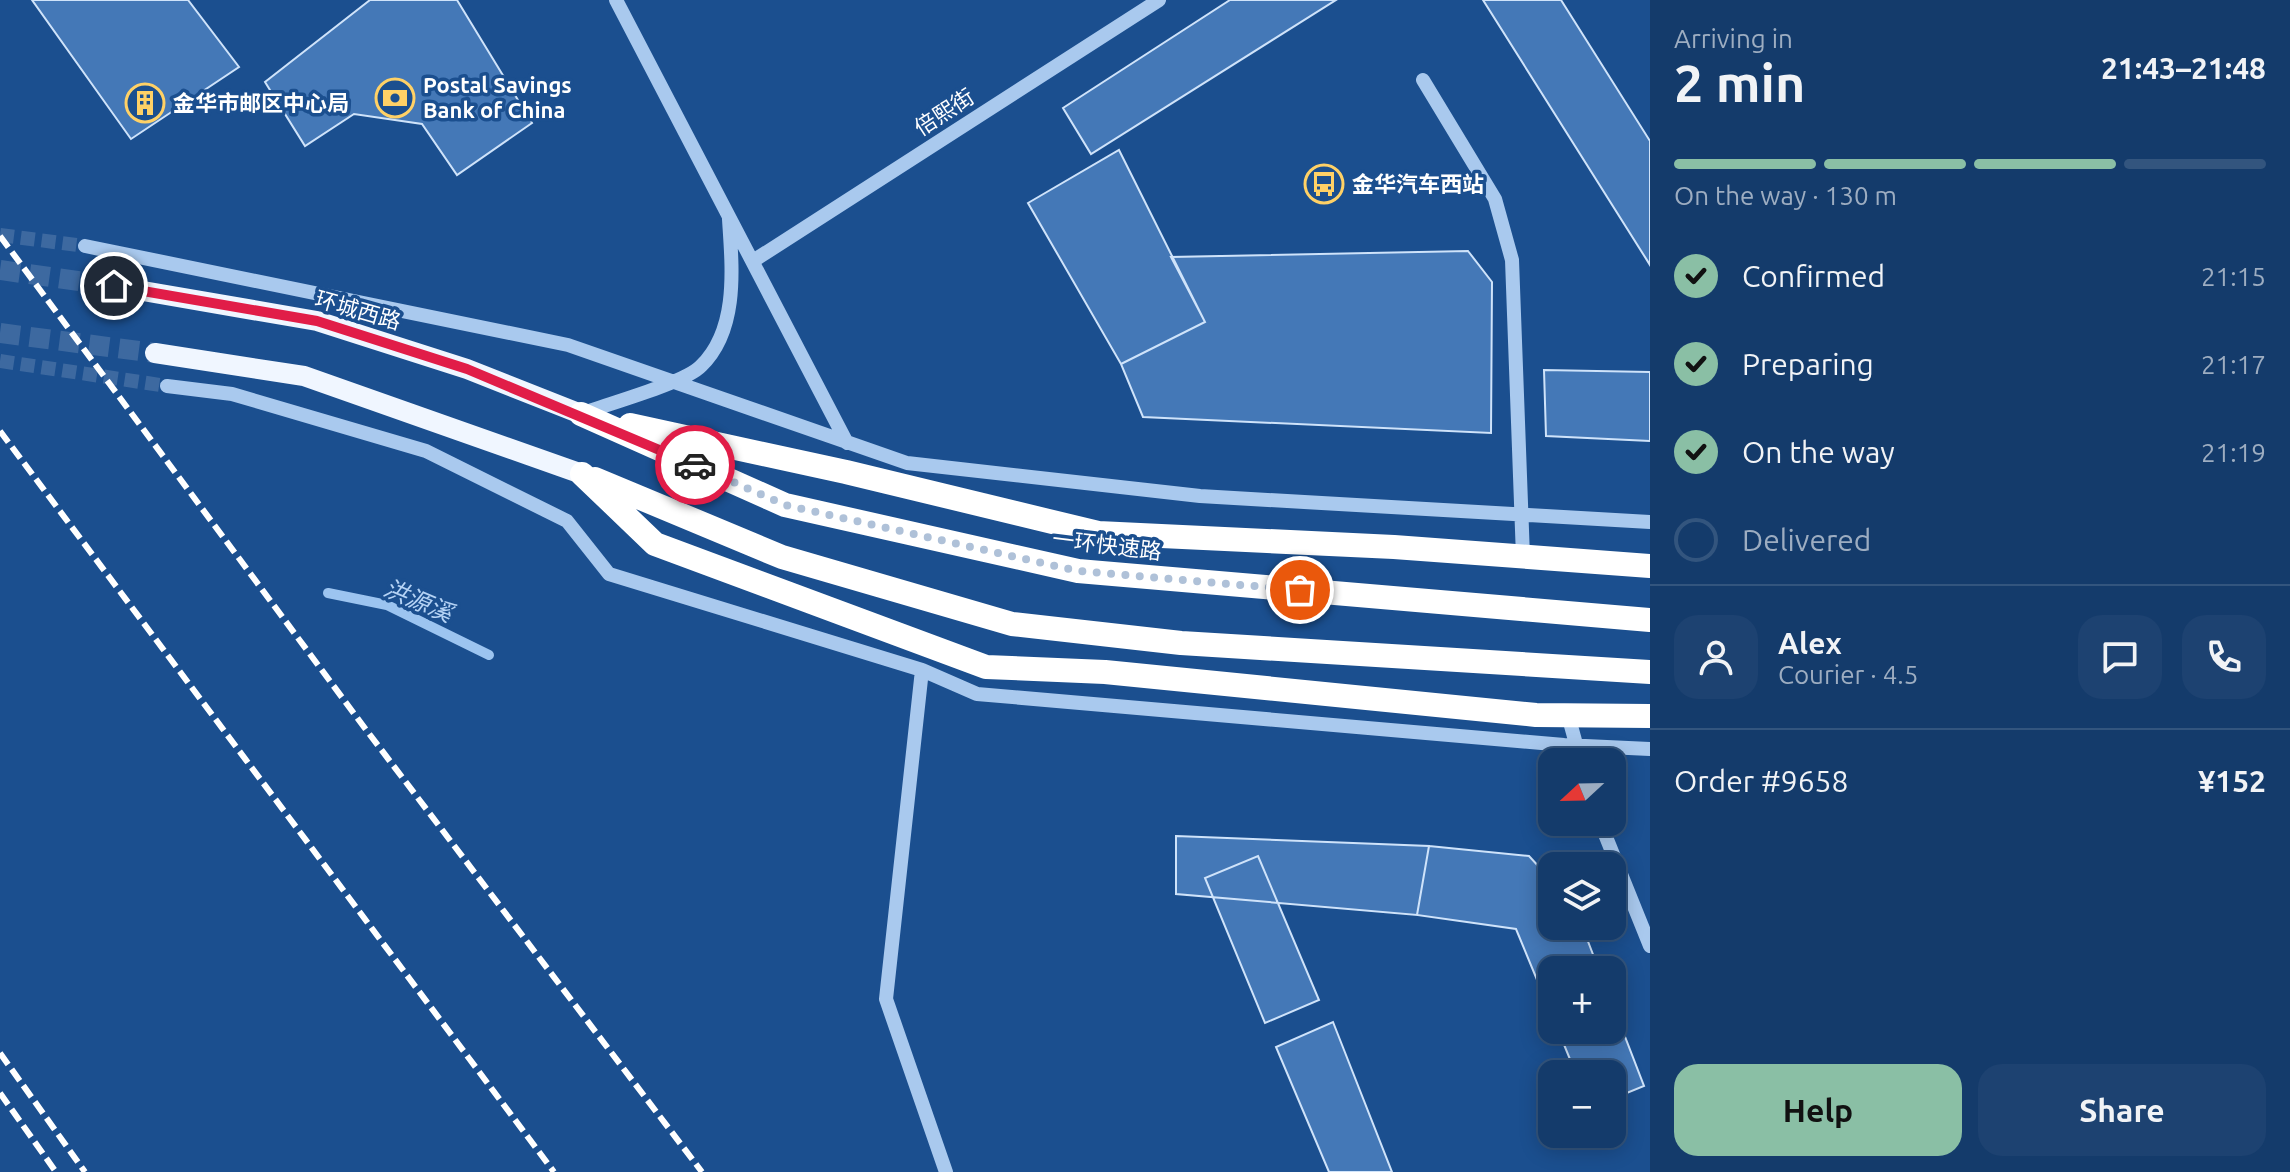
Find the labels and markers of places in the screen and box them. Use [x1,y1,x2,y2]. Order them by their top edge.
place label: Postal Savings Bank of China [423,72,572,122]
bank icon: Postal Savings Bank of China [374,77,416,119]
building icon: 金华市邮区中心局 [124,82,166,124]
place label: 金华市邮区中心局 [173,90,349,115]
bus stop icon: 金华汽车西站 [1303,163,1345,205]
place label: 金华汽车西站 [1352,171,1484,196]
pin [80,252,148,320]
pin [1266,556,1334,624]

